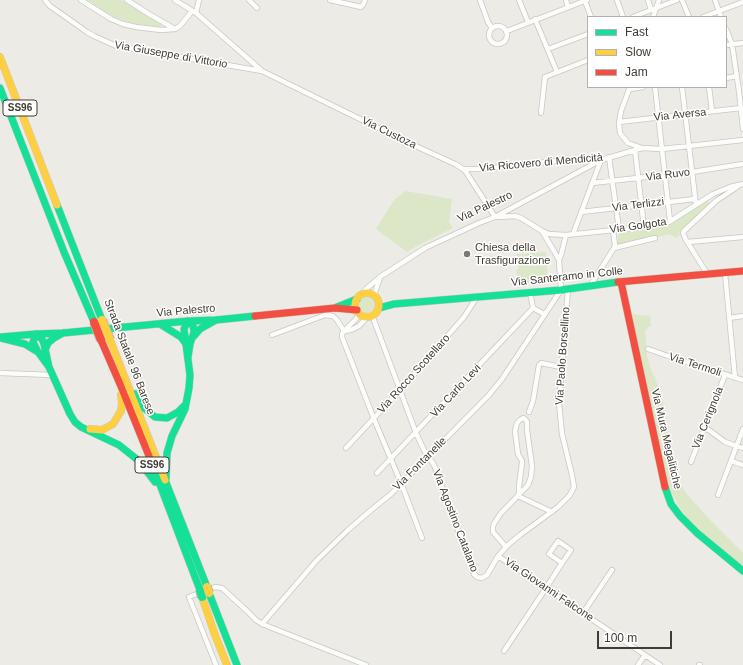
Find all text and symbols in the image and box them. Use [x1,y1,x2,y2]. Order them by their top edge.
legend [587,16,727,88]
text: Fast [625,25,648,39]
street label: Via Giuseppe di Vittorio [113,39,229,71]
text: Slow [625,45,651,59]
text: Jam [625,65,648,79]
road number: SS96 [3,100,37,116]
street label: Via Aversa [653,106,707,124]
street label: Via Custoza [360,114,418,152]
street label: Via Ricovero di Mendicità [479,151,603,175]
street label: Via Ruvo [645,166,691,184]
street label: Via Palestro [455,189,515,225]
street label: Via Terlizzi [611,195,665,215]
street label: Via Golgota [609,215,667,237]
place label: Chiesa della Trasfigurazione [475,241,550,267]
marker: Chiesa della Trasfigurazione [462,249,472,259]
street label: Via Santeramo in Colle [510,265,624,289]
street label: Strada Statale 96 Barese [101,297,157,417]
street label: Via Palestro [156,302,216,320]
street label: Via Paolo Borsellino [553,307,573,405]
street label: Via Rocco Scotellaro [375,332,453,416]
street label: Via Termoli [667,350,723,380]
street label: Via Carlo Levi [428,362,484,420]
street label: Via Cerignola [690,385,726,451]
street label: Via Mura Megalitiche [648,388,684,490]
street label: Via Fontanelle [391,435,449,493]
road number: SS96 [135,457,169,473]
street label: Via Agostino Catalano [429,468,481,574]
street label: Via Giovanni Falcone [502,555,596,625]
scale bar [599,623,674,649]
text: 100 m [604,631,637,645]

